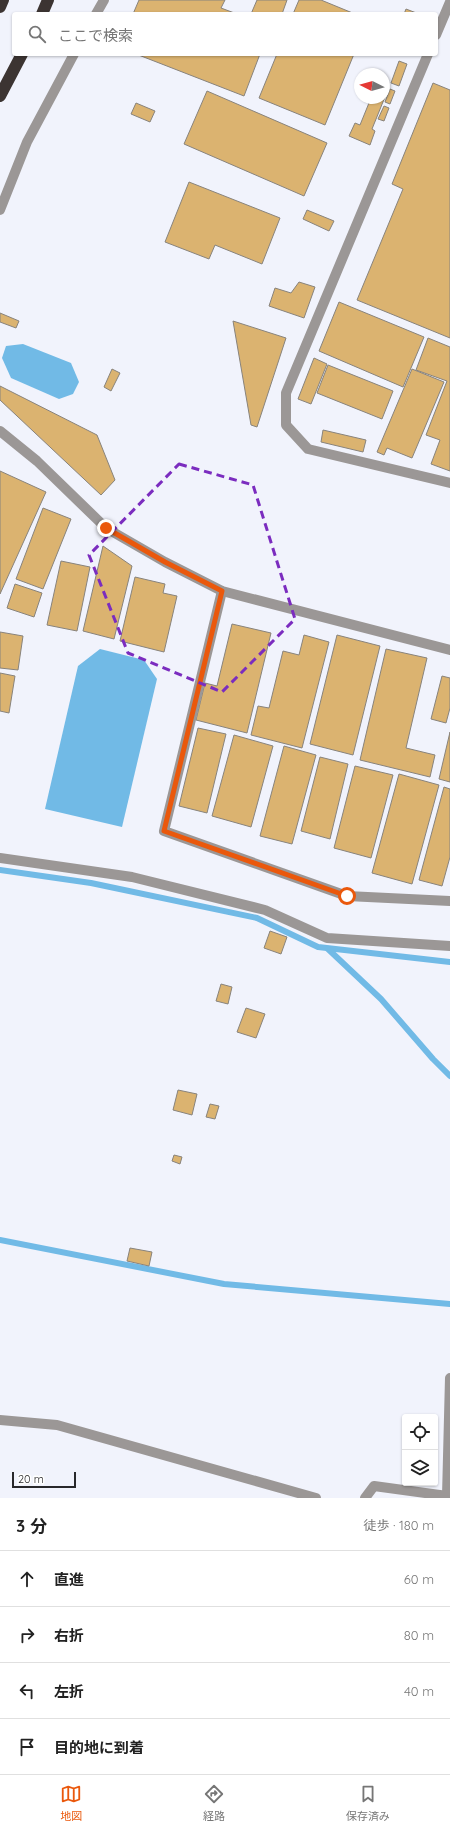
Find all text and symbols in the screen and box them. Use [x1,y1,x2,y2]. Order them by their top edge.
search box [12,12,438,56]
icon: search [26,23,48,45]
text: ここで検索 [58,26,133,45]
north arrow [354,68,390,104]
route end [97,519,115,537]
route start [338,887,356,905]
map controls [402,1414,438,1486]
button: locate [402,1414,438,1450]
button: layers [402,1450,438,1486]
scale bar [12,1470,76,1489]
text: 20 m [18,1472,44,1486]
text: 3 分 [16,1515,47,1536]
text: 徒歩 · 180 m [363,1517,434,1533]
icon: ahead [16,1568,38,1590]
text: 直進 [54,1570,84,1589]
text: 60 m [404,1571,434,1587]
icon: right [16,1624,38,1646]
text: 右折 [54,1626,84,1645]
text: 80 m [404,1627,434,1643]
icon: left [16,1680,38,1702]
text: 左折 [54,1682,84,1701]
text: 40 m [404,1683,434,1699]
icon: arrive [16,1736,38,1758]
text: 目的地に到着 [54,1738,144,1757]
tab: 地図 [60,1783,82,1823]
tab: 経路 [203,1783,225,1823]
tab: 保存済み [346,1783,390,1823]

